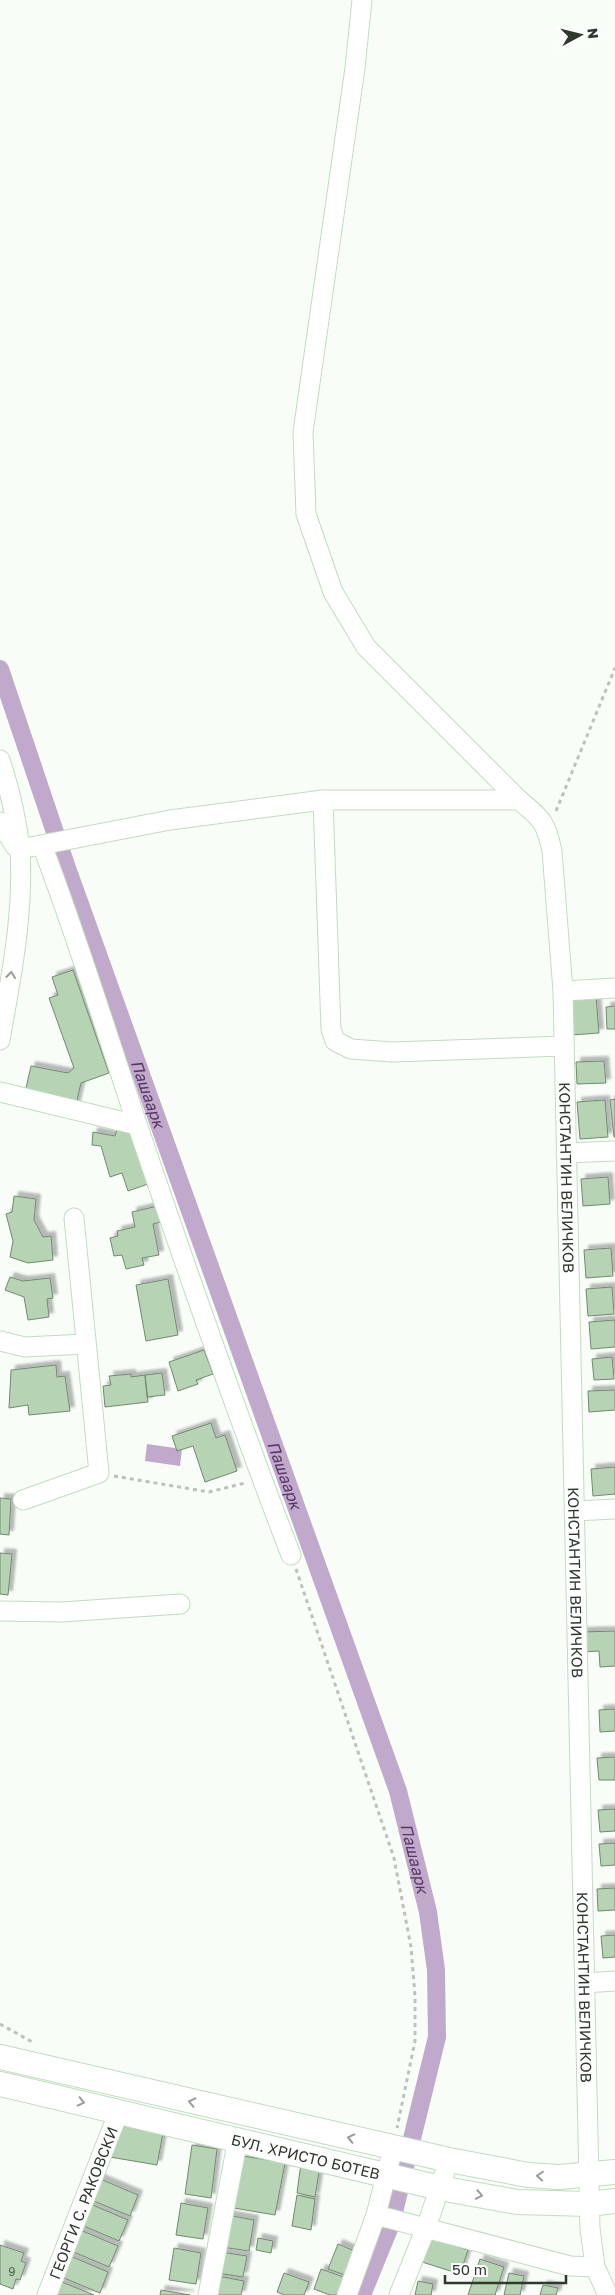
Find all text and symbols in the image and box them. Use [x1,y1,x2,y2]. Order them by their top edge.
north arrow [555,10,605,60]
text: N [584,27,602,40]
one-way arrow [5,971,16,979]
water label: Пашаарк [127,1057,170,1132]
street label: КОНСТАНТИН ВЕЛИЧКОВ [556,1082,578,1273]
water label: Пашаарк [263,1438,307,1514]
street label: КОНСТАНТИН ВЕЛИЧКОВ [565,1487,587,1678]
water label: Пашаарк [396,1821,433,1897]
street label: КОНСТАНТИН ВЕЛИЧКОВ [574,1892,596,2083]
one-way arrow [76,2096,85,2107]
one-way arrow [188,2097,197,2108]
street label: ГЕОРГИ С. РАКОВСКИ [45,2124,121,2282]
street label: БУЛ. ХРИСТО БОТЕВ [229,2130,382,2182]
one-way arrow [346,2133,355,2144]
one-way arrow [536,2170,544,2181]
one-way arrow [474,2189,483,2200]
scale bar [445,2252,566,2284]
text: 50 m [452,2260,487,2278]
house number: 9 [8,2264,16,2279]

